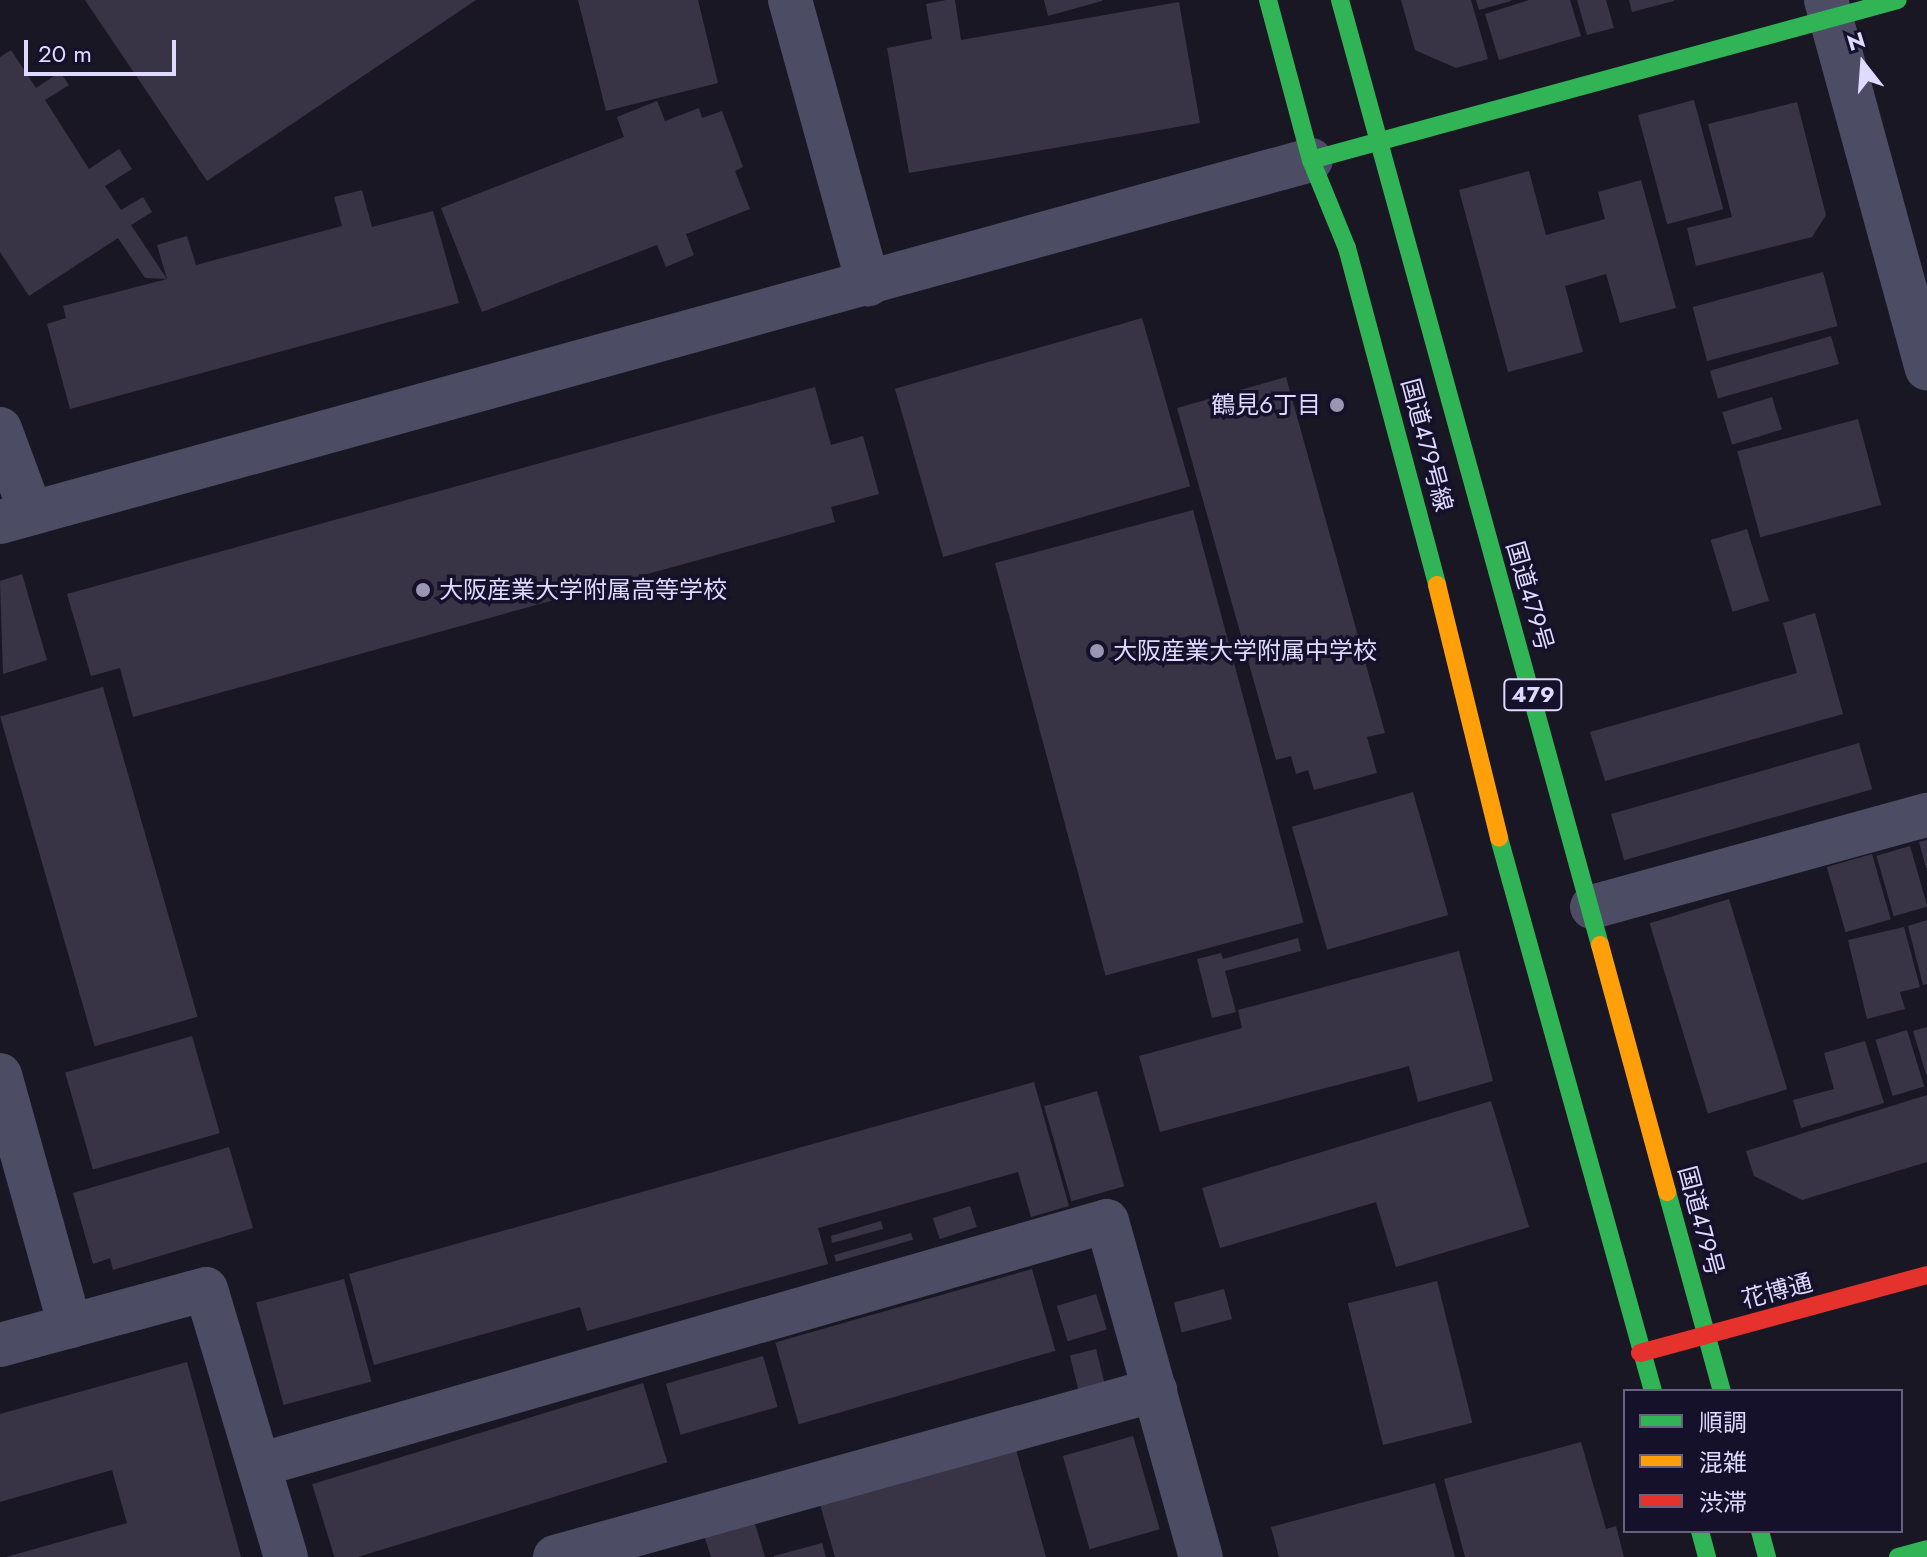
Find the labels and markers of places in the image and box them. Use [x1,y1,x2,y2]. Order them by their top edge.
place label: 鶴見6丁目 [1211,391,1321,419]
marker: 鶴見6丁目 [1328,396,1346,414]
place label: 大阪産業大学附属高等学校 [439,576,727,604]
marker: 大阪産業大学附属高等学校 [414,581,432,599]
place label: 大阪産業大学附属中学校 [1113,637,1377,665]
marker: 大阪産業大学附属中学校 [1088,642,1106,660]

